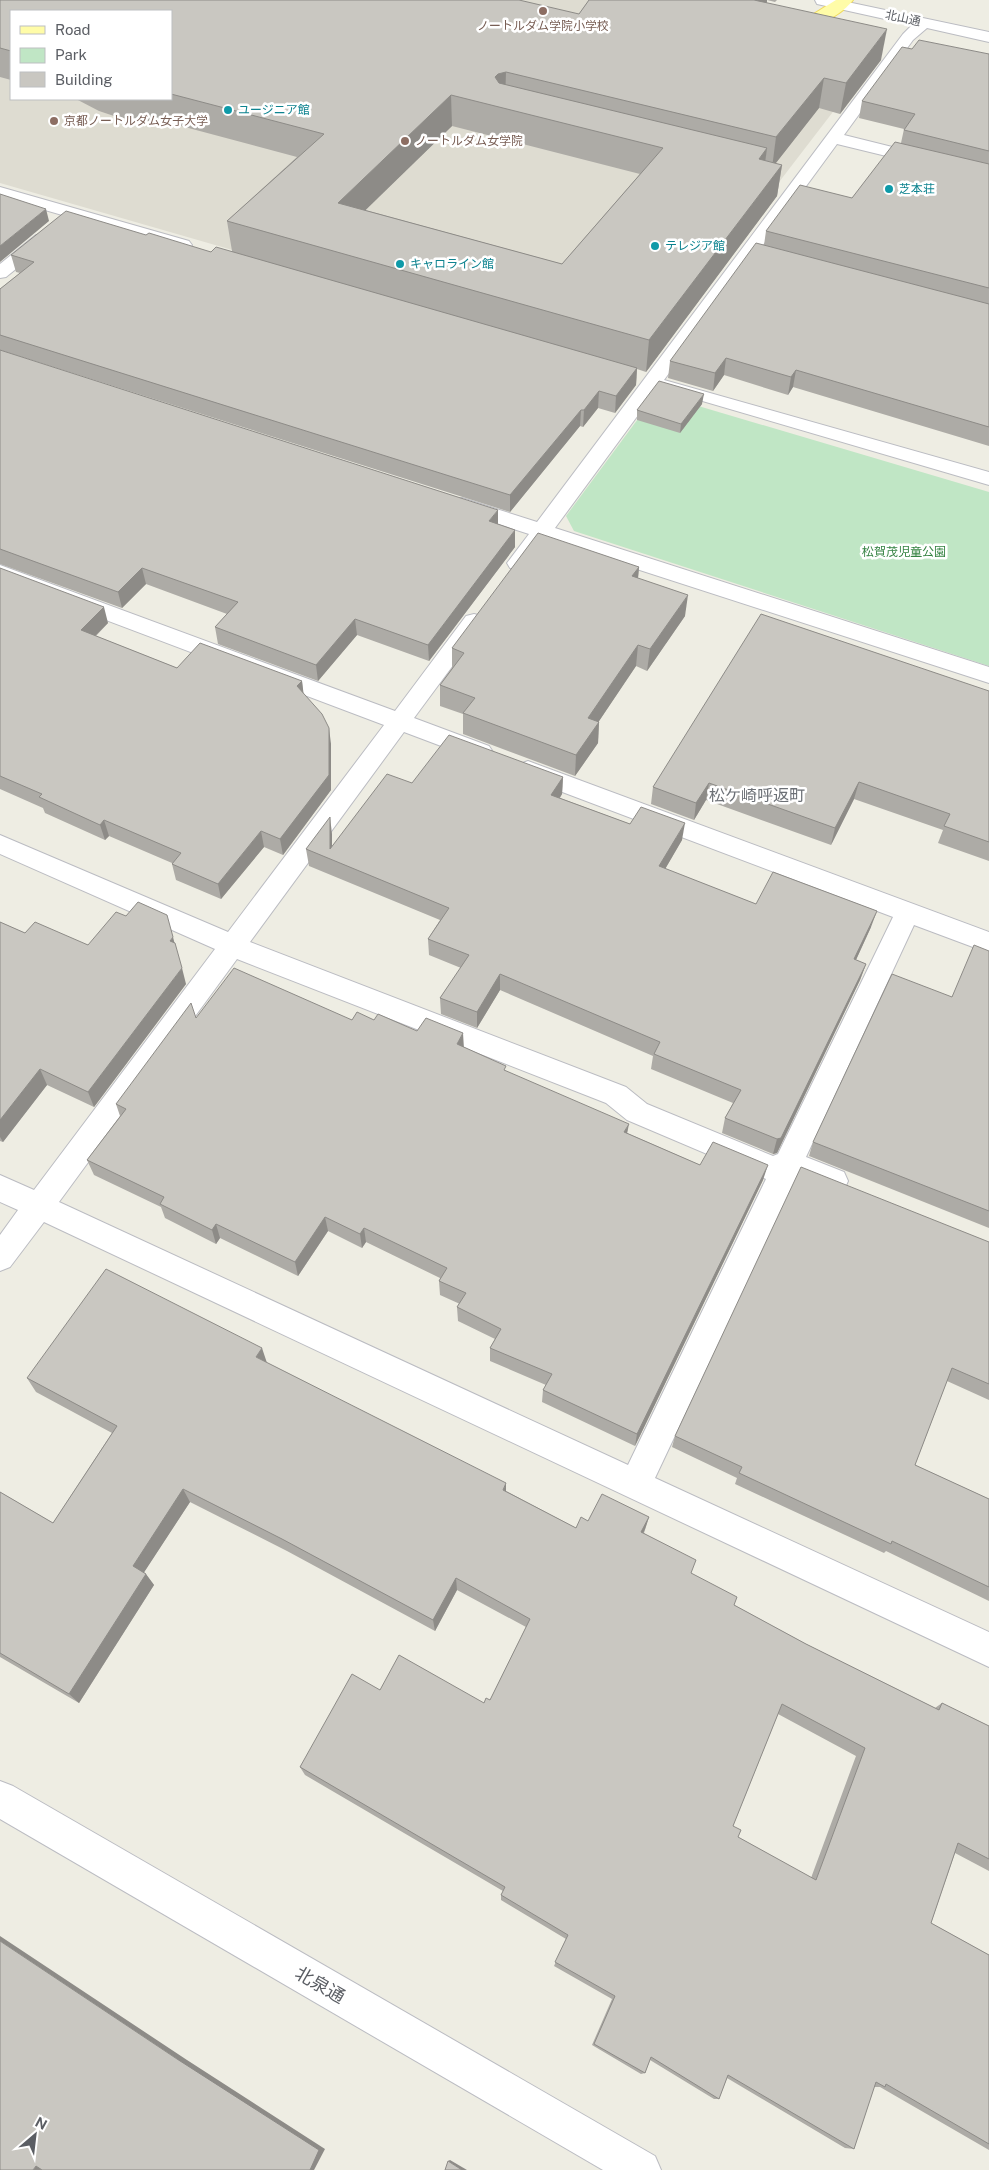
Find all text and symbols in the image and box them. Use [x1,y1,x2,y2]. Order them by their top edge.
marker: ノートルダム学院小学校 [537,5,549,17]
street label: 北山通 [884,7,922,29]
legend [10,10,172,100]
place label: ノートルダム学院小学校 [477,19,609,33]
text: Road [55,21,91,38]
text: Park [55,46,87,63]
text: Building [55,71,113,88]
place label: ユージニア館 [238,103,310,117]
marker: ユージニア館 [222,104,234,116]
place label: 京都ノートルダム女子大学 [64,114,208,128]
marker: 京都ノートルダム女子大学 [48,115,60,127]
place label: ノートルダム女学院 [415,134,523,148]
marker: ノートルダム女学院 [399,135,411,147]
place label: 芝本荘 [899,182,935,196]
marker: 芝本荘 [883,183,895,195]
place label: テレジア館 [665,239,725,253]
marker: テレジア館 [649,240,661,252]
place label: キャロライン館 [410,257,494,271]
marker: キャロライン館 [394,258,406,270]
park label: 松賀茂児童公園 [862,545,946,559]
district label: 松ケ崎呼返町 [709,786,805,805]
street label: 北泉通 [292,1962,349,2007]
north arrow [10,2110,60,2160]
text: N [33,2114,50,2133]

